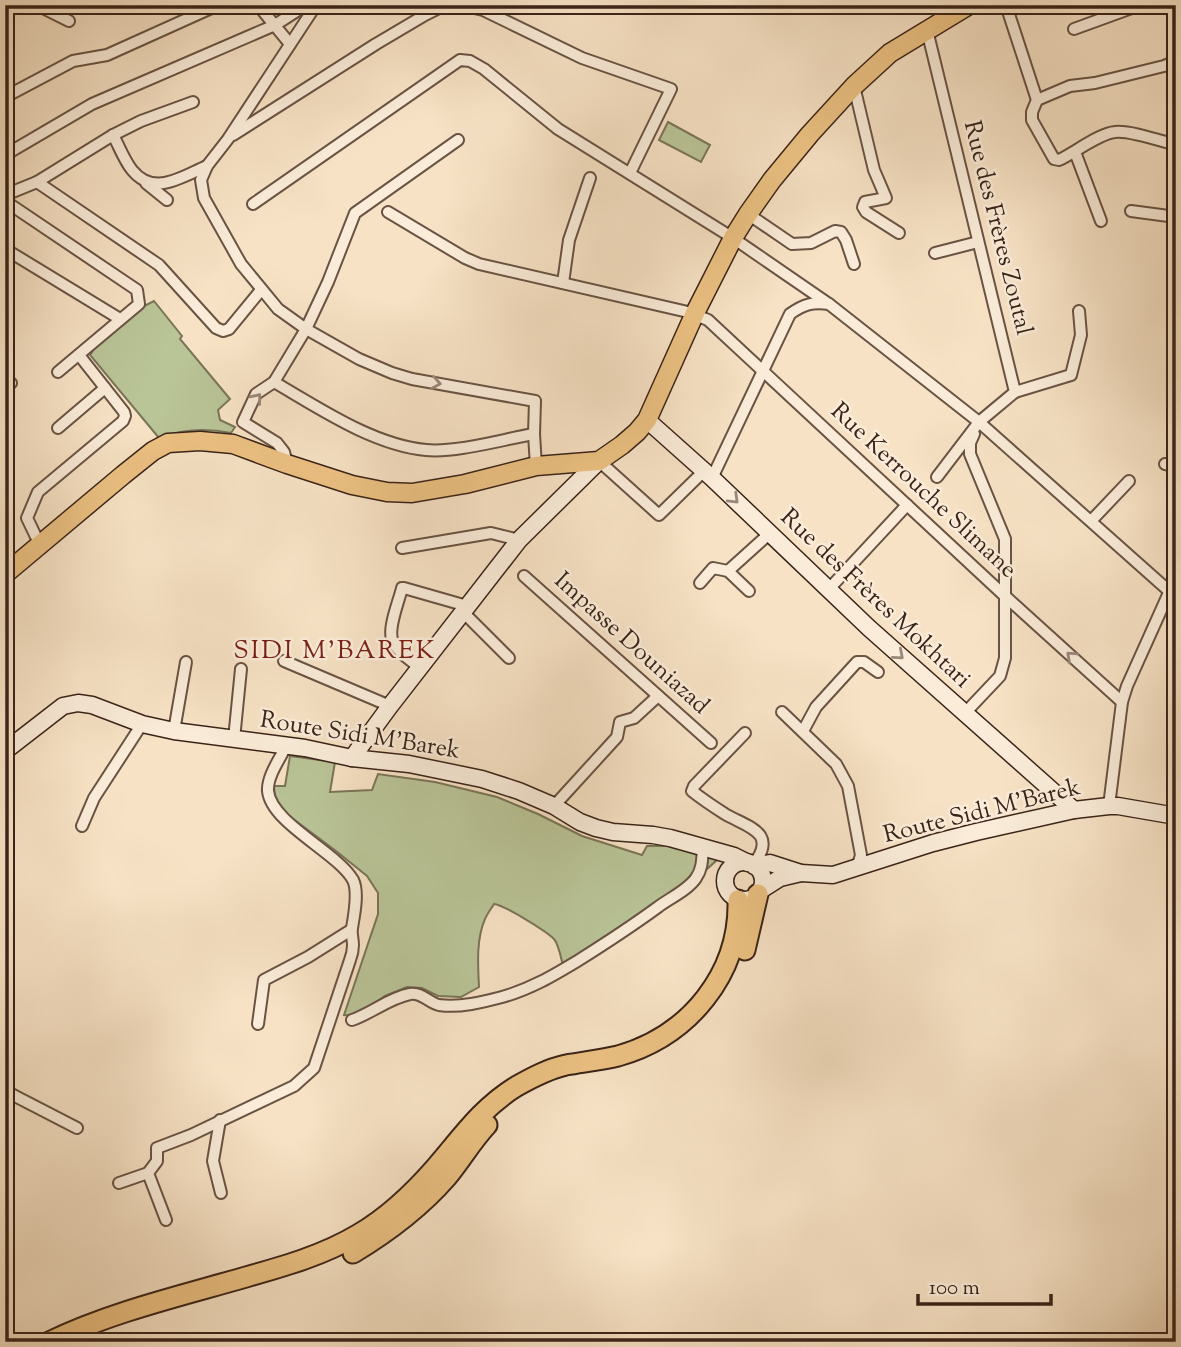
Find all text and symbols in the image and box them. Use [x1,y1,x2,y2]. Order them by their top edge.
street label: Rue des Frères Zoutal [954,117,1040,339]
one-way arrow [430,375,442,390]
one-way arrow [248,393,261,405]
street label: Rue Kerrouche Slimane [822,395,1024,587]
one-way arrow [726,490,739,503]
street label: Rue des Frères Mokhtari [772,501,978,697]
street label: Impasse Douniazad [546,565,716,723]
district label: SIDI M'BAREK [233,633,437,670]
one-way arrow [891,647,904,659]
one-way arrow [1066,652,1079,665]
street label: Route Sidi M'Barek [258,703,462,769]
street label: Route Sidi M'Barek [880,771,1084,853]
scale bar [918,1263,1052,1307]
text: 100 m [929,1274,980,1304]

